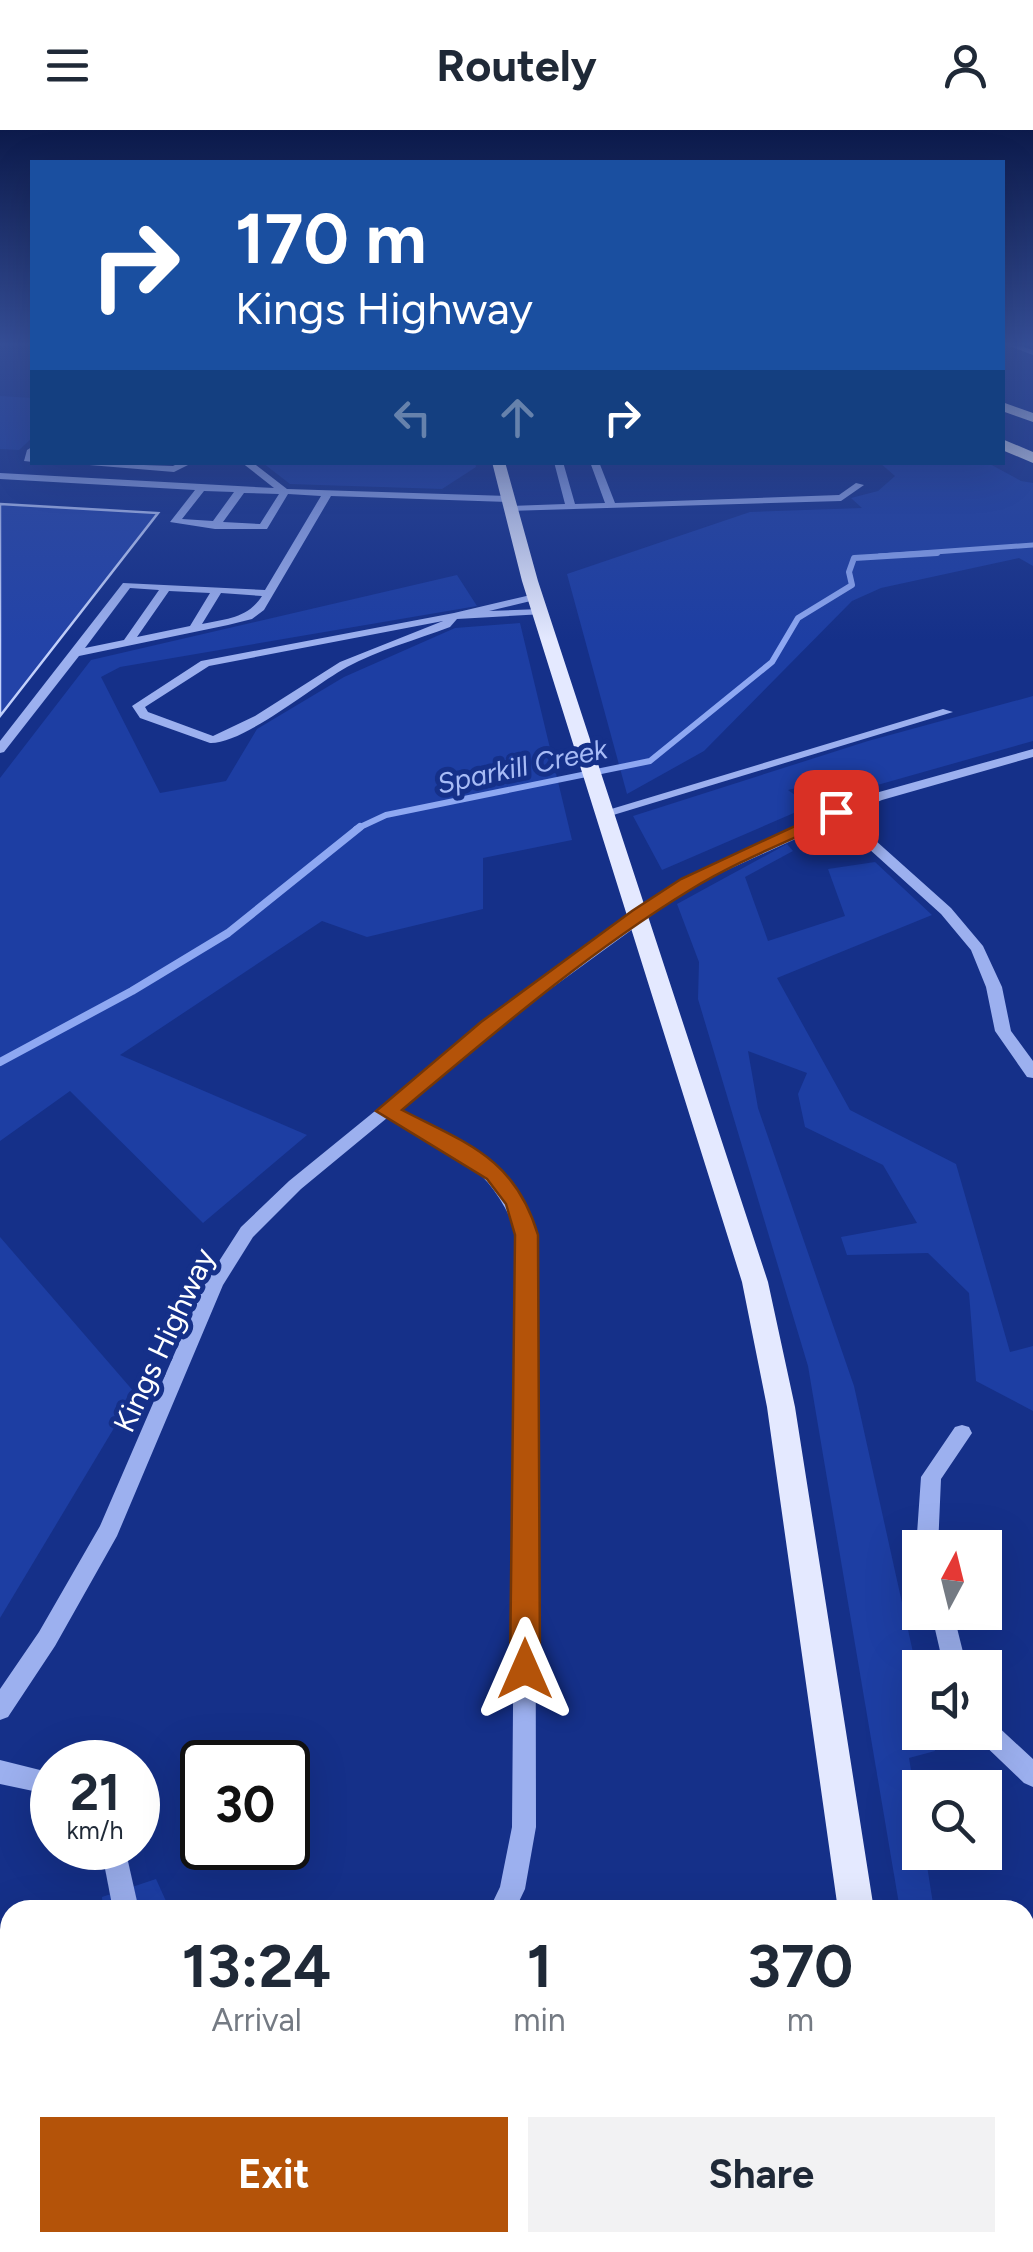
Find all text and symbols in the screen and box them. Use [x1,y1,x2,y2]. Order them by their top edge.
icon: menu [40,38,95,93]
text: Routely [436,38,597,92]
icon: person [938,38,993,93]
text: 170 m [235,196,427,281]
icon: right [70,200,200,330]
text: Kings Highway [235,281,533,335]
icon: left [385,390,440,445]
icon: ahead [490,390,545,445]
icon: right [595,390,650,445]
water label: Sparkill Creek [434,731,612,801]
pin [794,770,879,855]
icon: arrive [809,785,864,840]
street label: Kings Highway [105,1242,223,1438]
north arrow [902,1530,1002,1630]
map controls [902,1530,1002,1870]
position arrow [473,1617,577,1721]
button: sound [902,1650,1002,1750]
speed limit sign: 30 [180,1740,310,1870]
text: 21 [70,1762,120,1823]
button: search [902,1770,1002,1870]
text: km/h [66,1815,124,1845]
text: 13:24 [182,1930,331,2002]
text: 1 [527,1930,552,2002]
text: 370 [748,1930,853,2002]
text: Arrival [211,2001,302,2039]
text: min [513,2001,566,2039]
text: m [787,2001,814,2039]
button: Exit [40,2117,508,2232]
button: Share [528,2117,995,2232]

